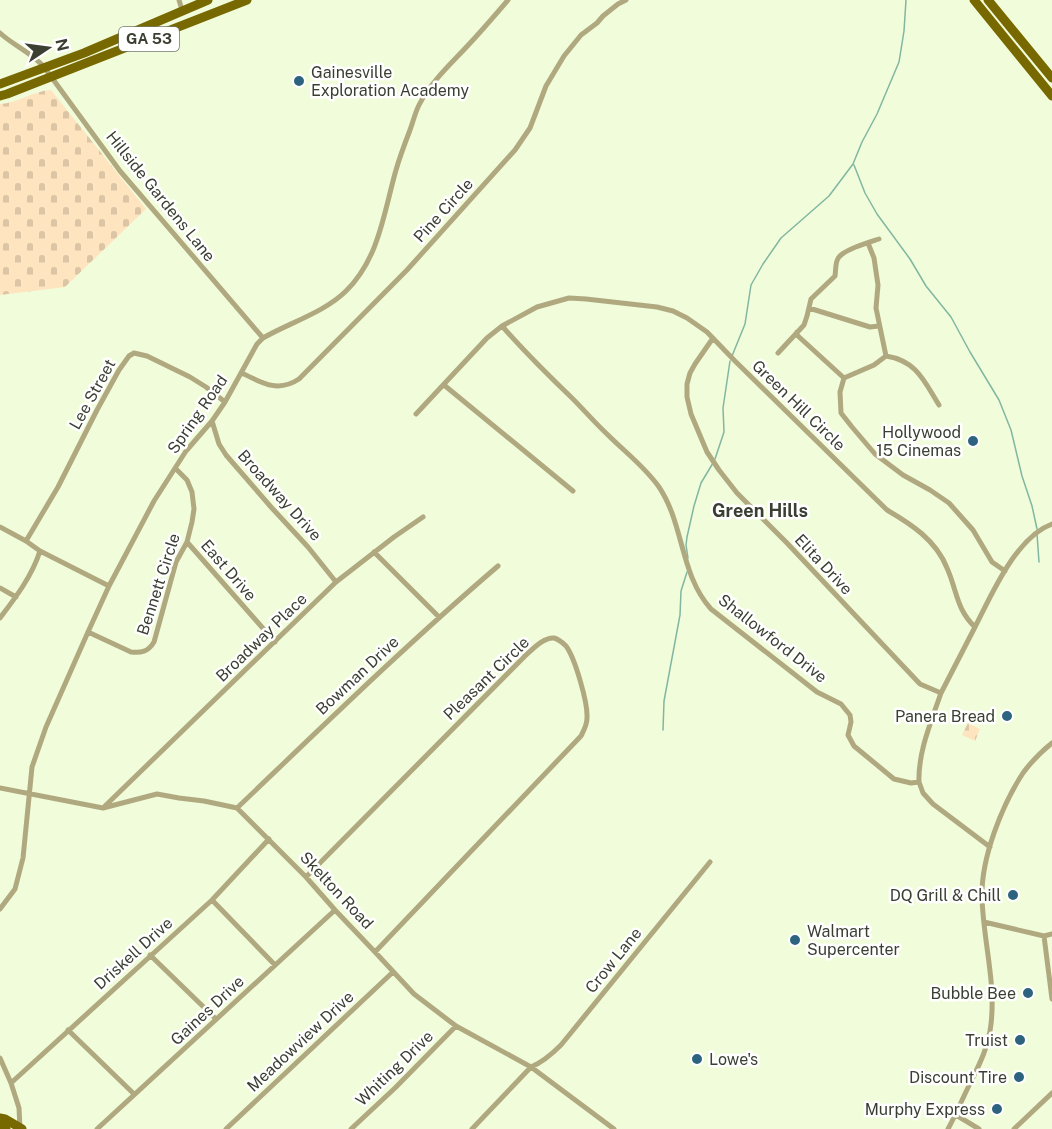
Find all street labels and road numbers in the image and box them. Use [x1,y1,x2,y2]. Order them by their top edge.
road number: GA 53 [119,27,179,51]
street label: Hillside Gardens Lane [102,127,219,265]
street label: Pine Circle [410,174,477,246]
street label: Lee Street [65,356,120,433]
street label: Green Hill Circle [748,356,849,455]
street label: Spring Road [163,371,231,457]
street label: Broadway Drive [234,446,325,545]
street label: Elita Drive [791,530,856,598]
street label: Bennett Circle [133,531,184,637]
street label: East Drive [197,536,260,605]
street label: Broadway Place [212,589,311,686]
street label: Shallowford Drive [715,590,831,687]
street label: Bowman Drive [312,632,403,719]
street label: Pleasant Circle [440,633,533,724]
street label: Skelton Road [296,848,377,933]
street label: Driskell Drive [90,913,176,993]
street label: Crow Lane [581,924,645,997]
street label: Gaines Drive [167,972,248,1049]
street label: Meadowview Drive [243,987,357,1096]
street label: Whiting Drive [352,1027,437,1110]

